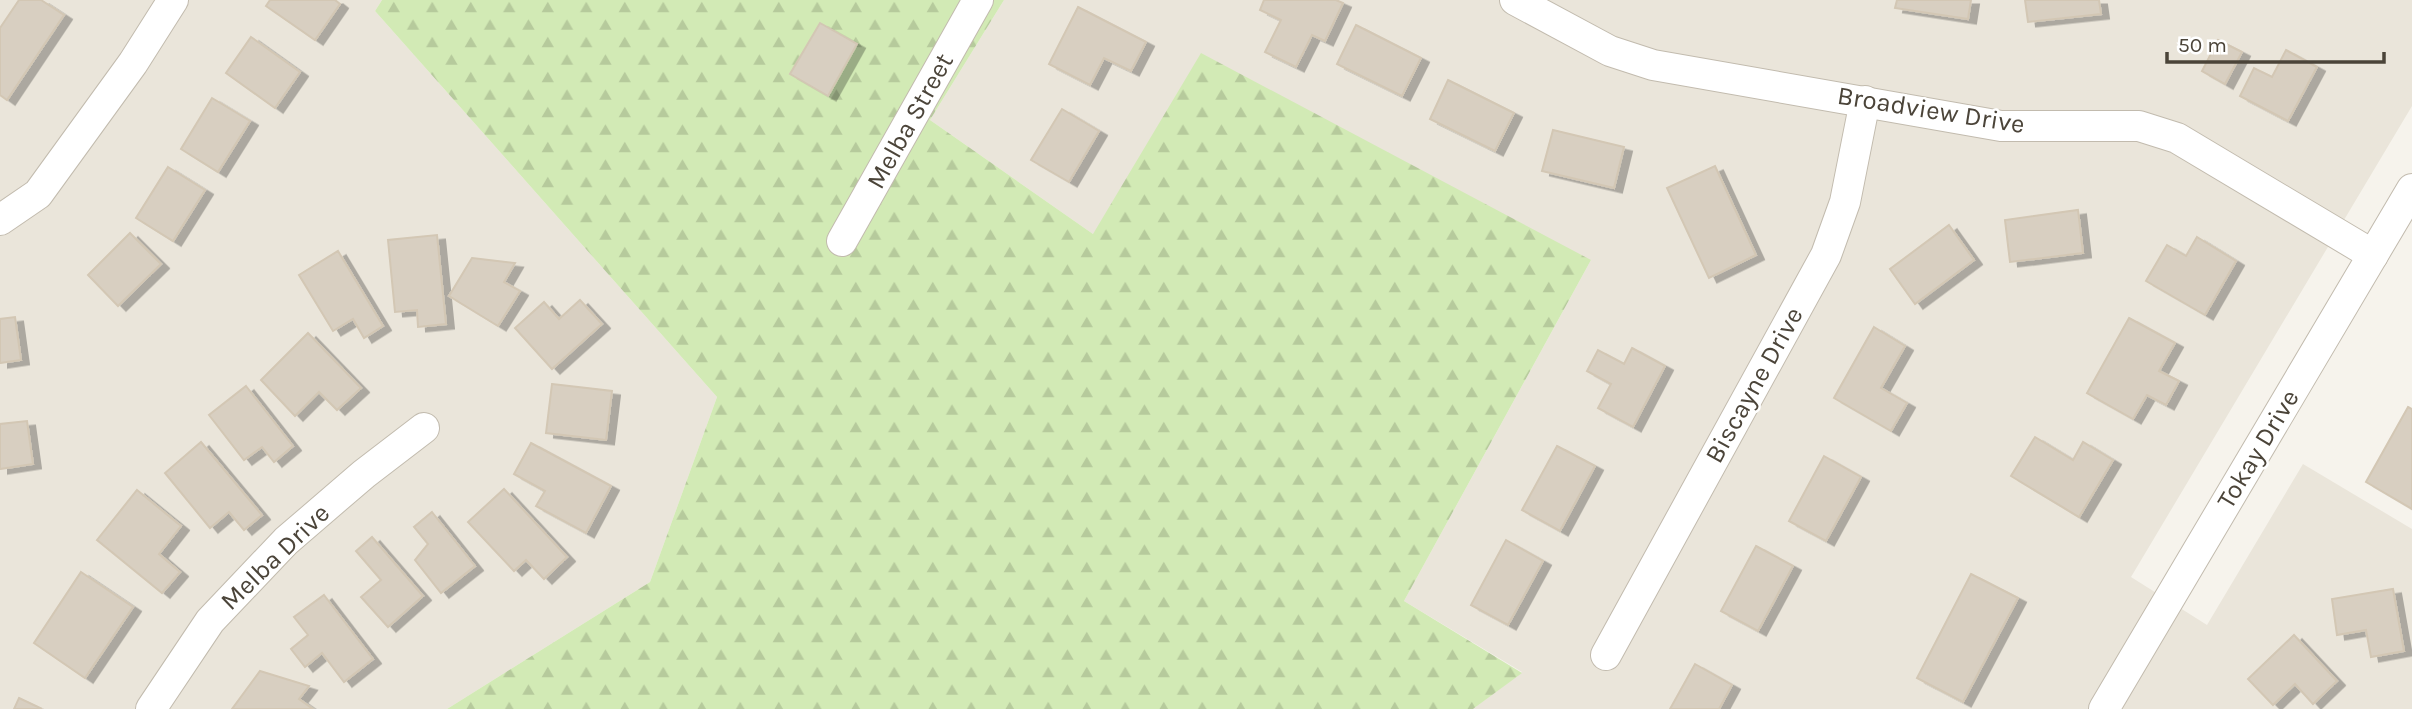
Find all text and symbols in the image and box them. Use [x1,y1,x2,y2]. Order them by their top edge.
scale bar [2167,21,2384,65]
text: 50 m [2178,33,2227,57]
street label: Melba Street [860,48,960,194]
street label: Broadview Drive [1835,80,2027,140]
street label: Biscayne Drive [1698,302,1810,468]
street label: Tokay Drive [2210,384,2306,514]
street label: Melba Drive [214,497,336,617]

